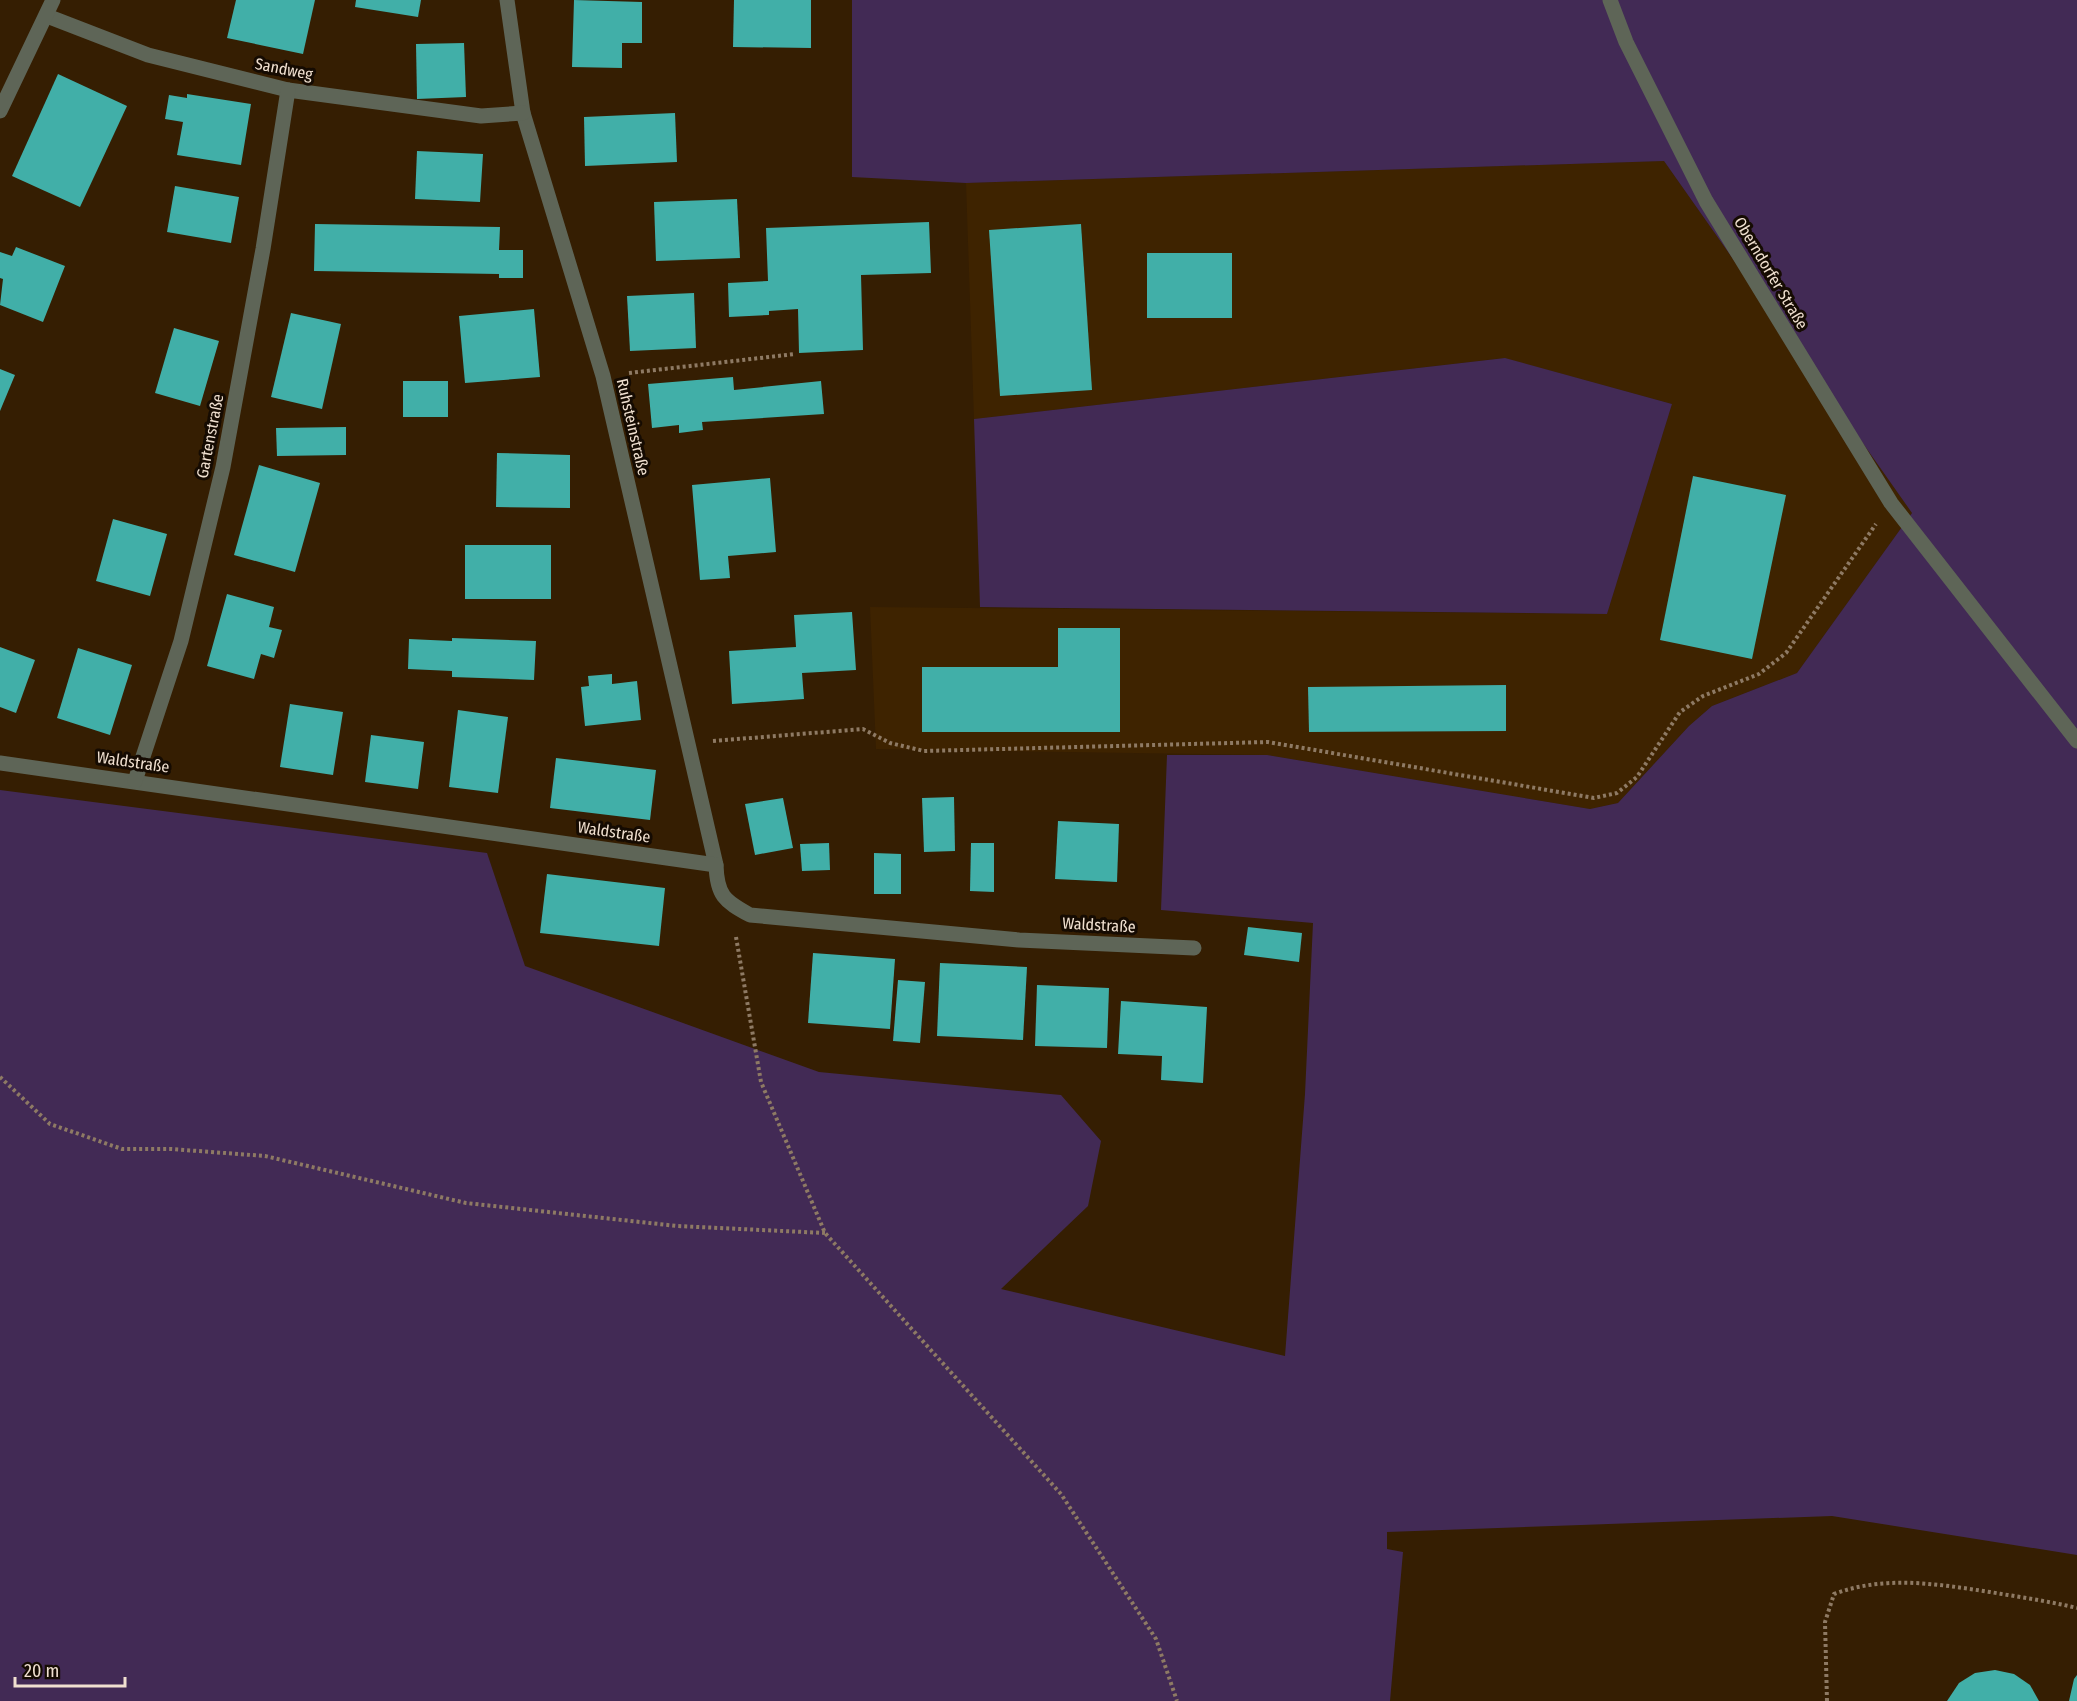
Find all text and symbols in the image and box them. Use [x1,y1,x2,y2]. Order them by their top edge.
street label: Sandweg [253,54,315,84]
street label: Oberndorfer Straße [1730,213,1812,333]
street label: Ruhsteinstraße [613,377,653,478]
street label: Gartenstraße [193,392,227,480]
street label: Waldstraße [95,747,171,777]
street label: Waldstraße [576,817,652,847]
street label: Waldstraße [1062,914,1136,936]
scale bar [15,1650,124,1688]
text: 20 m [24,1660,59,1682]

